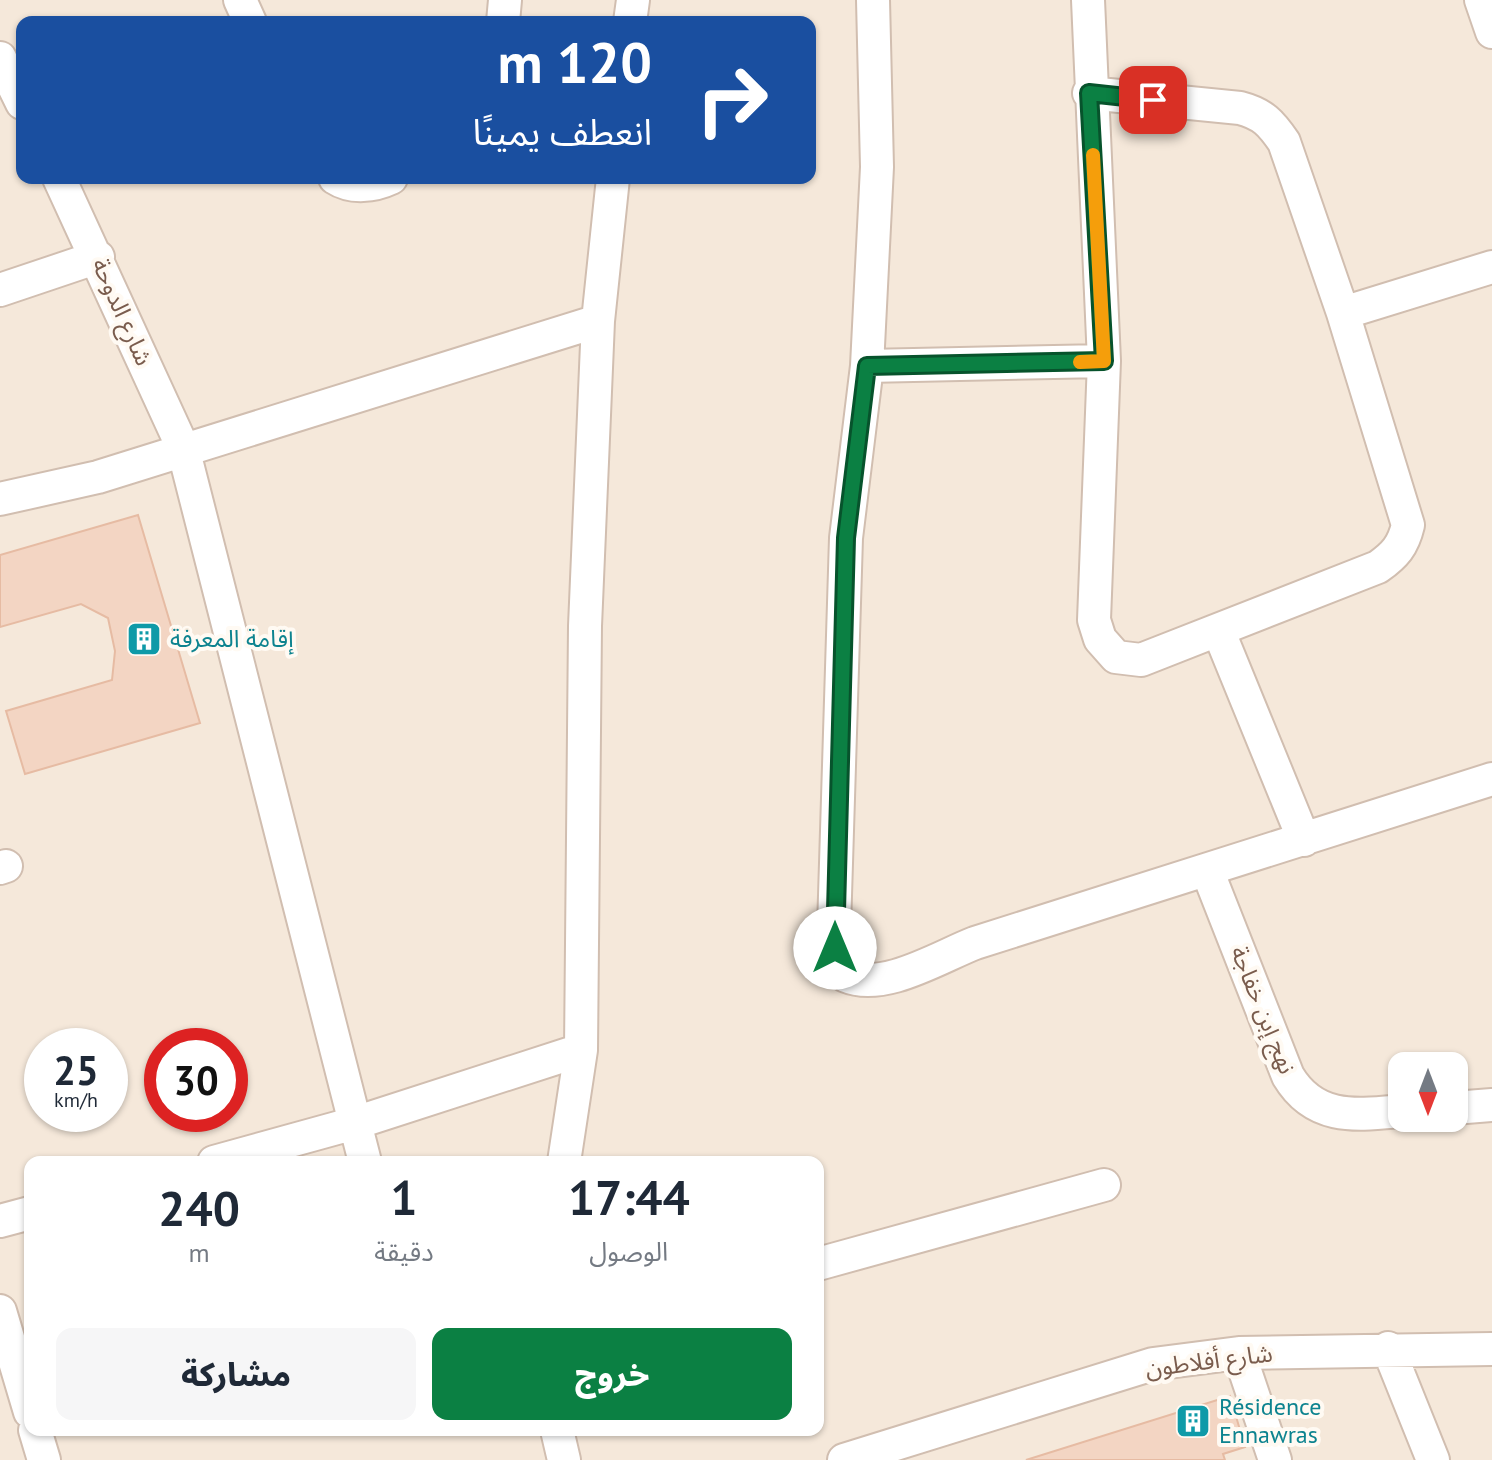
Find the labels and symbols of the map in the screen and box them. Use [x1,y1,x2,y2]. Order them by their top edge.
pin [1119,66,1187,134]
street label: شارع الدوحة [83,253,160,371]
building icon: إقامة المعرفة [125,620,163,658]
place label: إقامة المعرفة [170,623,294,655]
position arrow [793,906,877,990]
street label: نهج إبن خفاجة [1222,941,1303,1079]
speed limit sign: 30 [144,1028,248,1132]
north arrow [1388,1052,1468,1132]
street label: شارع أفلاطون [1144,1337,1275,1386]
place label: Résidence Ennawras [1219,1391,1322,1450]
building icon: Résidence Ennawras [1174,1402,1212,1440]

